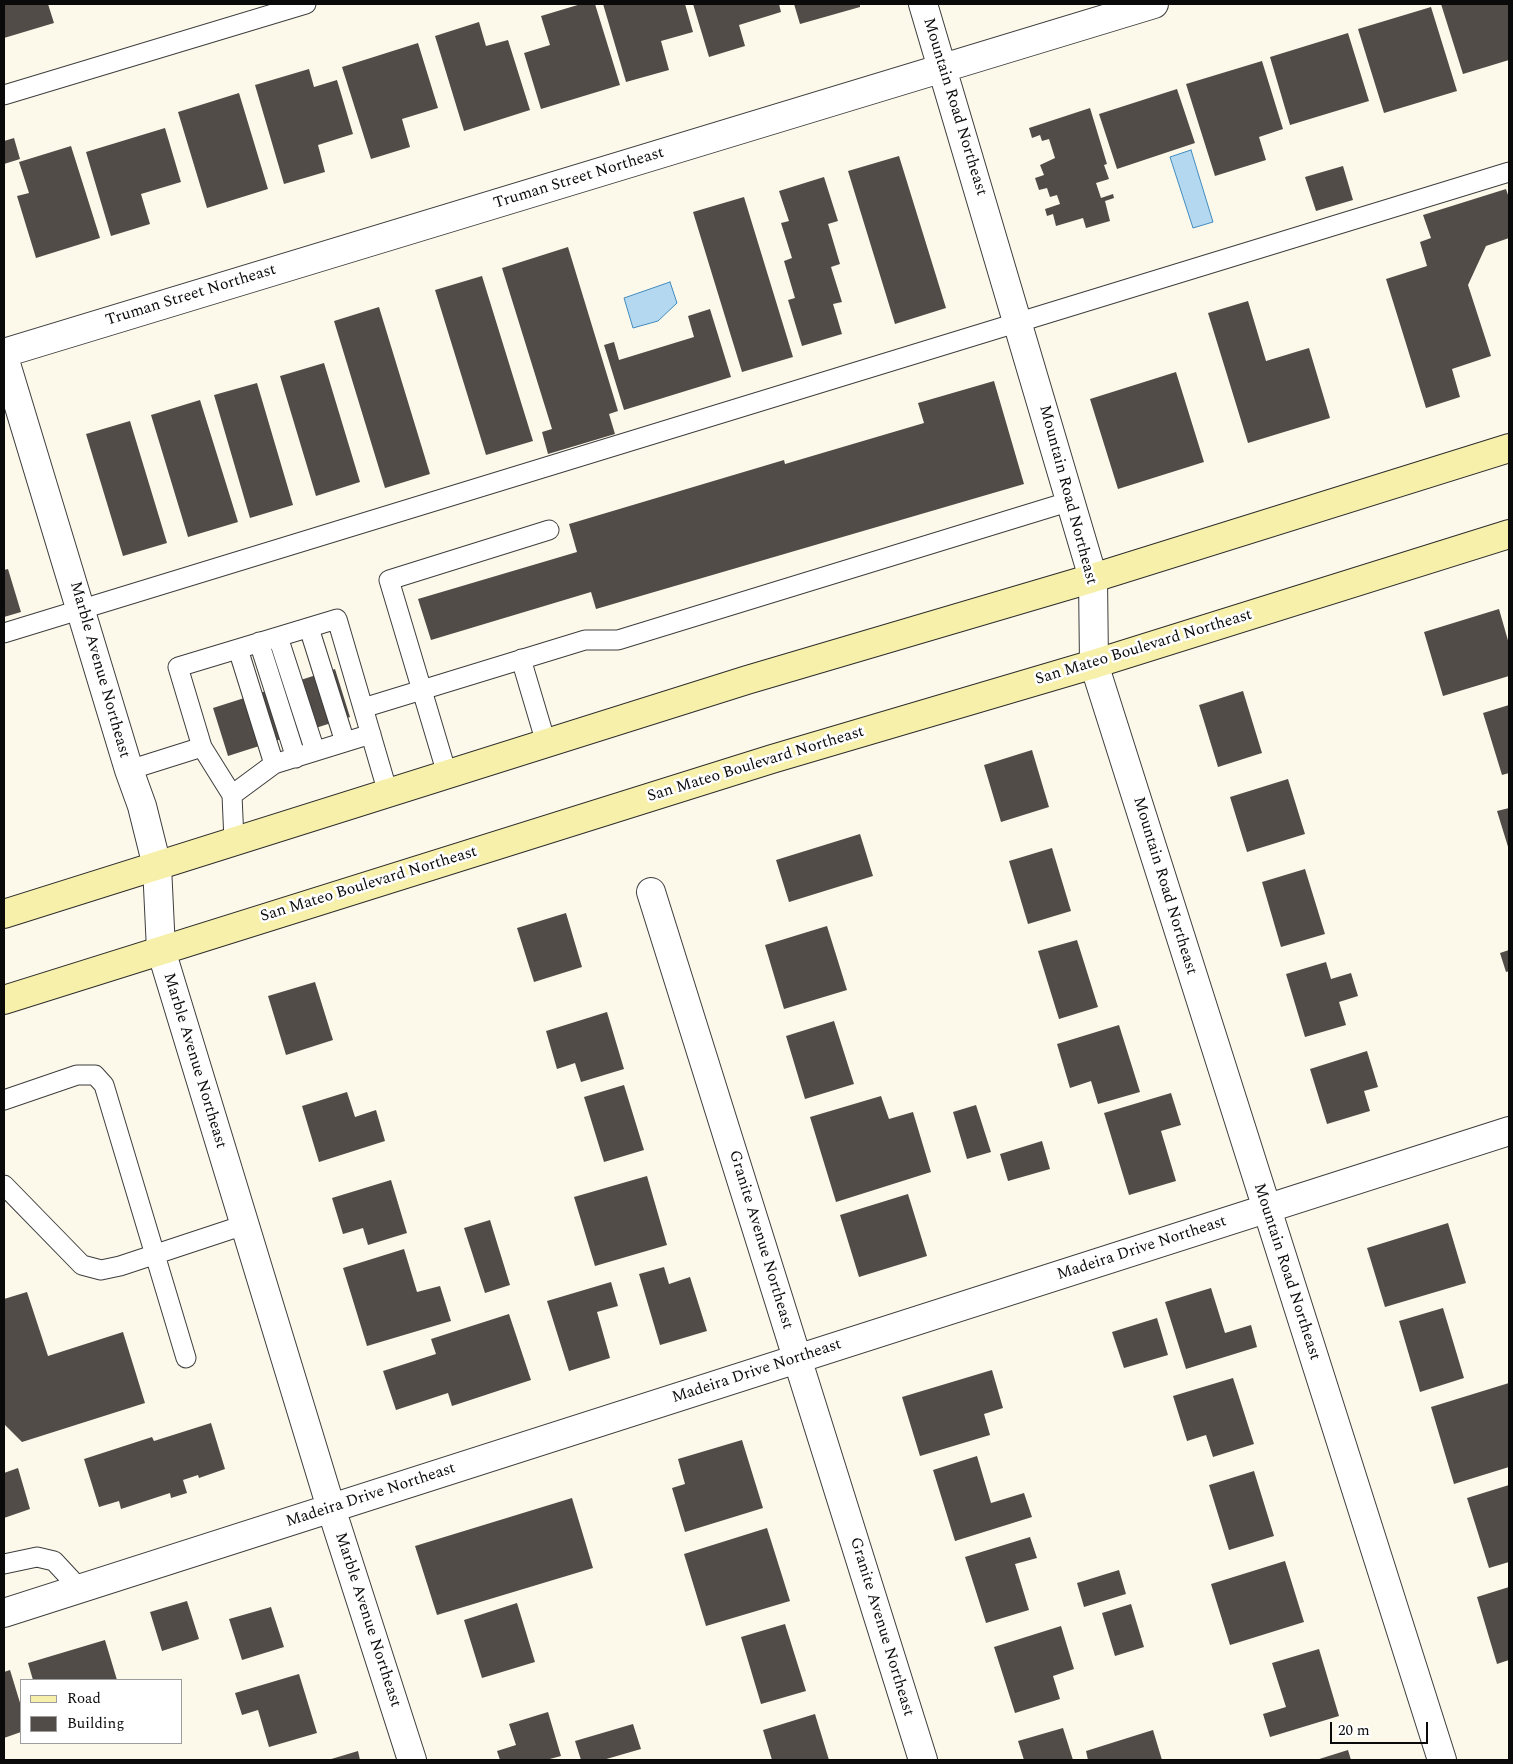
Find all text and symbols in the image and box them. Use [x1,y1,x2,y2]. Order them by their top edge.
street label: Mountain Road Northeast [918,16,990,198]
street label: Truman Street Northeast [491,144,667,214]
street label: Truman Street Northeast [103,261,279,331]
street label: Mountain Road Northeast [1034,403,1100,587]
street label: Marble Avenue Northeast [65,580,133,760]
street label: San Mateo Boulevard Northeast [1033,606,1255,690]
street label: San Mateo Boulevard Northeast [645,723,867,807]
street label: Mountain Road Northeast [1128,795,1200,977]
street label: San Mateo Boulevard Northeast [258,843,480,927]
street label: Marble Avenue Northeast [158,971,230,1151]
street label: Granite Avenue Northeast [724,1148,796,1332]
street label: Mountain Road Northeast [1248,1181,1324,1363]
street label: Madeira Drive Northeast [1055,1212,1229,1286]
street label: Madeira Drive Northeast [670,1335,844,1409]
street label: Madeira Drive Northeast [284,1459,458,1533]
street label: Marble Avenue Northeast [330,1530,404,1710]
street label: Granite Avenue Northeast [845,1535,917,1719]
legend [20,1679,182,1744]
text: Road [67,1687,101,1710]
text: Building [67,1712,124,1735]
scale bar [1333,1712,1430,1744]
text: 20 m [1338,1719,1370,1742]

